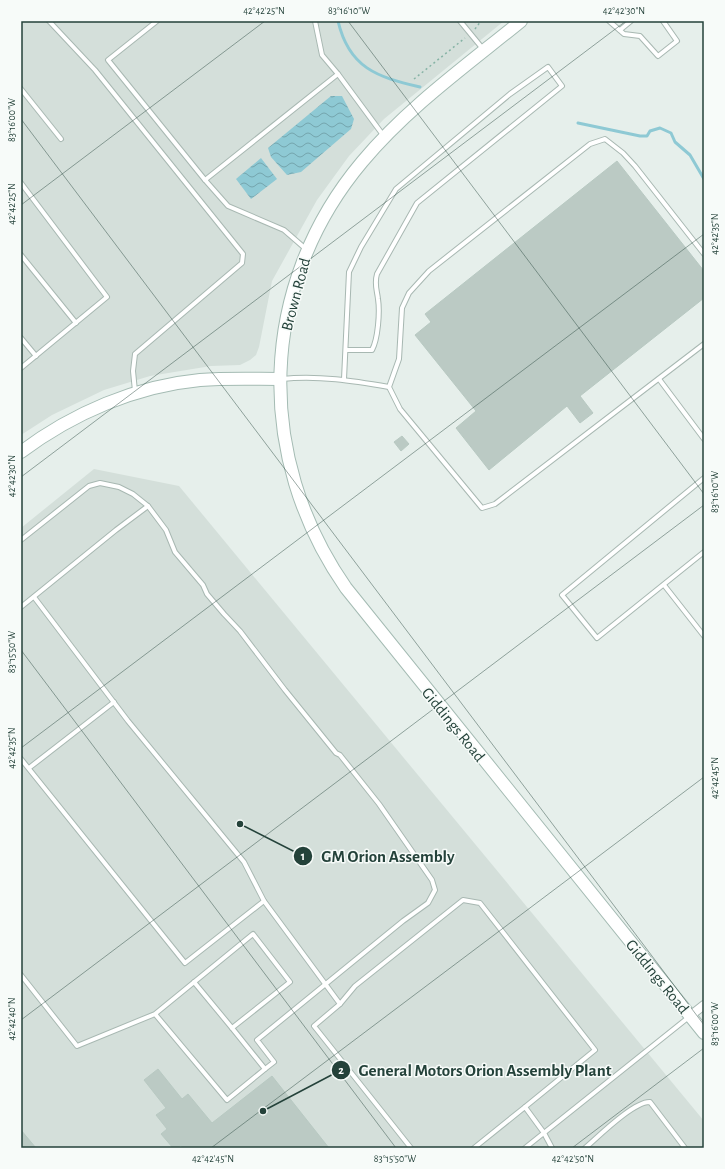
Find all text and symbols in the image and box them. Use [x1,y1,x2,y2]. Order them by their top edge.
text: 42°42'25"N [243,6,285,16]
text: 83°16'10"W [328,6,370,16]
text: 42°42'30"N [603,6,645,16]
text: 83°16'00"W [7,98,17,142]
text: 42°42'25"N [7,183,17,225]
text: 42°42'35"N [710,213,720,255]
street label: Brown Road [279,256,313,332]
text: 42°42'30"N [7,455,17,497]
text: 83°16'10"W [710,471,720,513]
text: 83°15'50"W [7,631,17,673]
street label: Giddings Road [419,684,488,765]
text: 42°42'35"N [7,727,17,769]
text: 42°42'45"N [710,757,720,799]
callout: GM Orion Assembly [293,841,462,870]
text: GM Orion Assembly [321,848,455,866]
text: 1 [301,850,305,862]
street label: Giddings Road [623,936,692,1017]
text: 42°42'40"N [7,997,17,1041]
text: 83°16'00"W [710,1002,720,1046]
callout: General Motors Orion Assembly Plant [331,1055,620,1084]
text: General Motors Orion Assembly Plant [359,1062,612,1080]
text: 2 [338,1064,344,1076]
text: 42°42'45"N [192,1154,234,1164]
text: 83°15'50"W [374,1154,416,1164]
text: 42°42'50"N [552,1154,594,1164]

